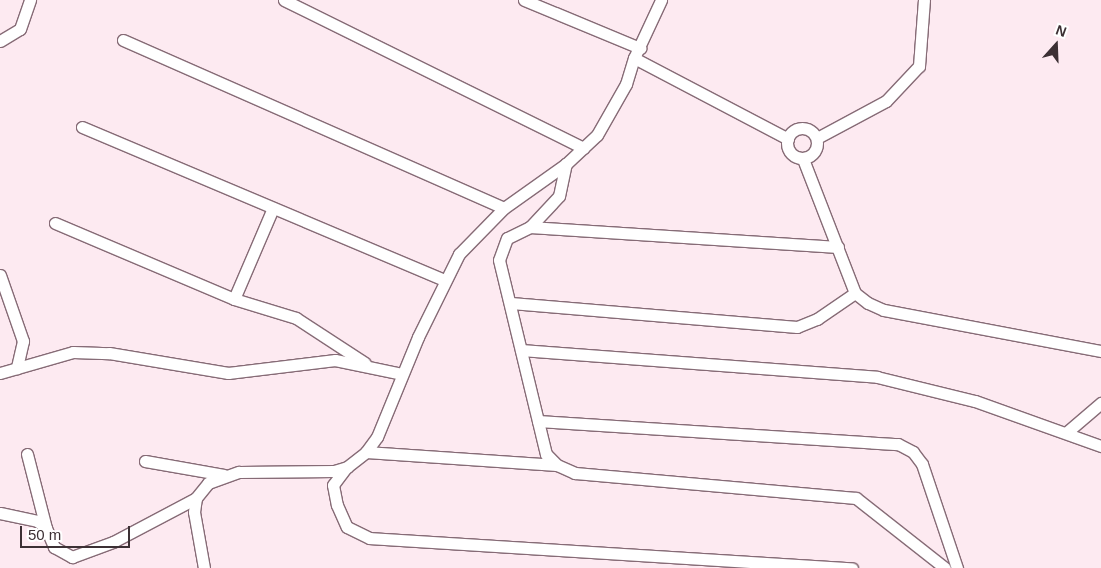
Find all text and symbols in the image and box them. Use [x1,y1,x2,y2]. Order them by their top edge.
north arrow [1031,20,1081,70]
text: N [1054,22,1069,40]
scale bar [22,516,132,548]
text: 50 m [28,526,61,543]

